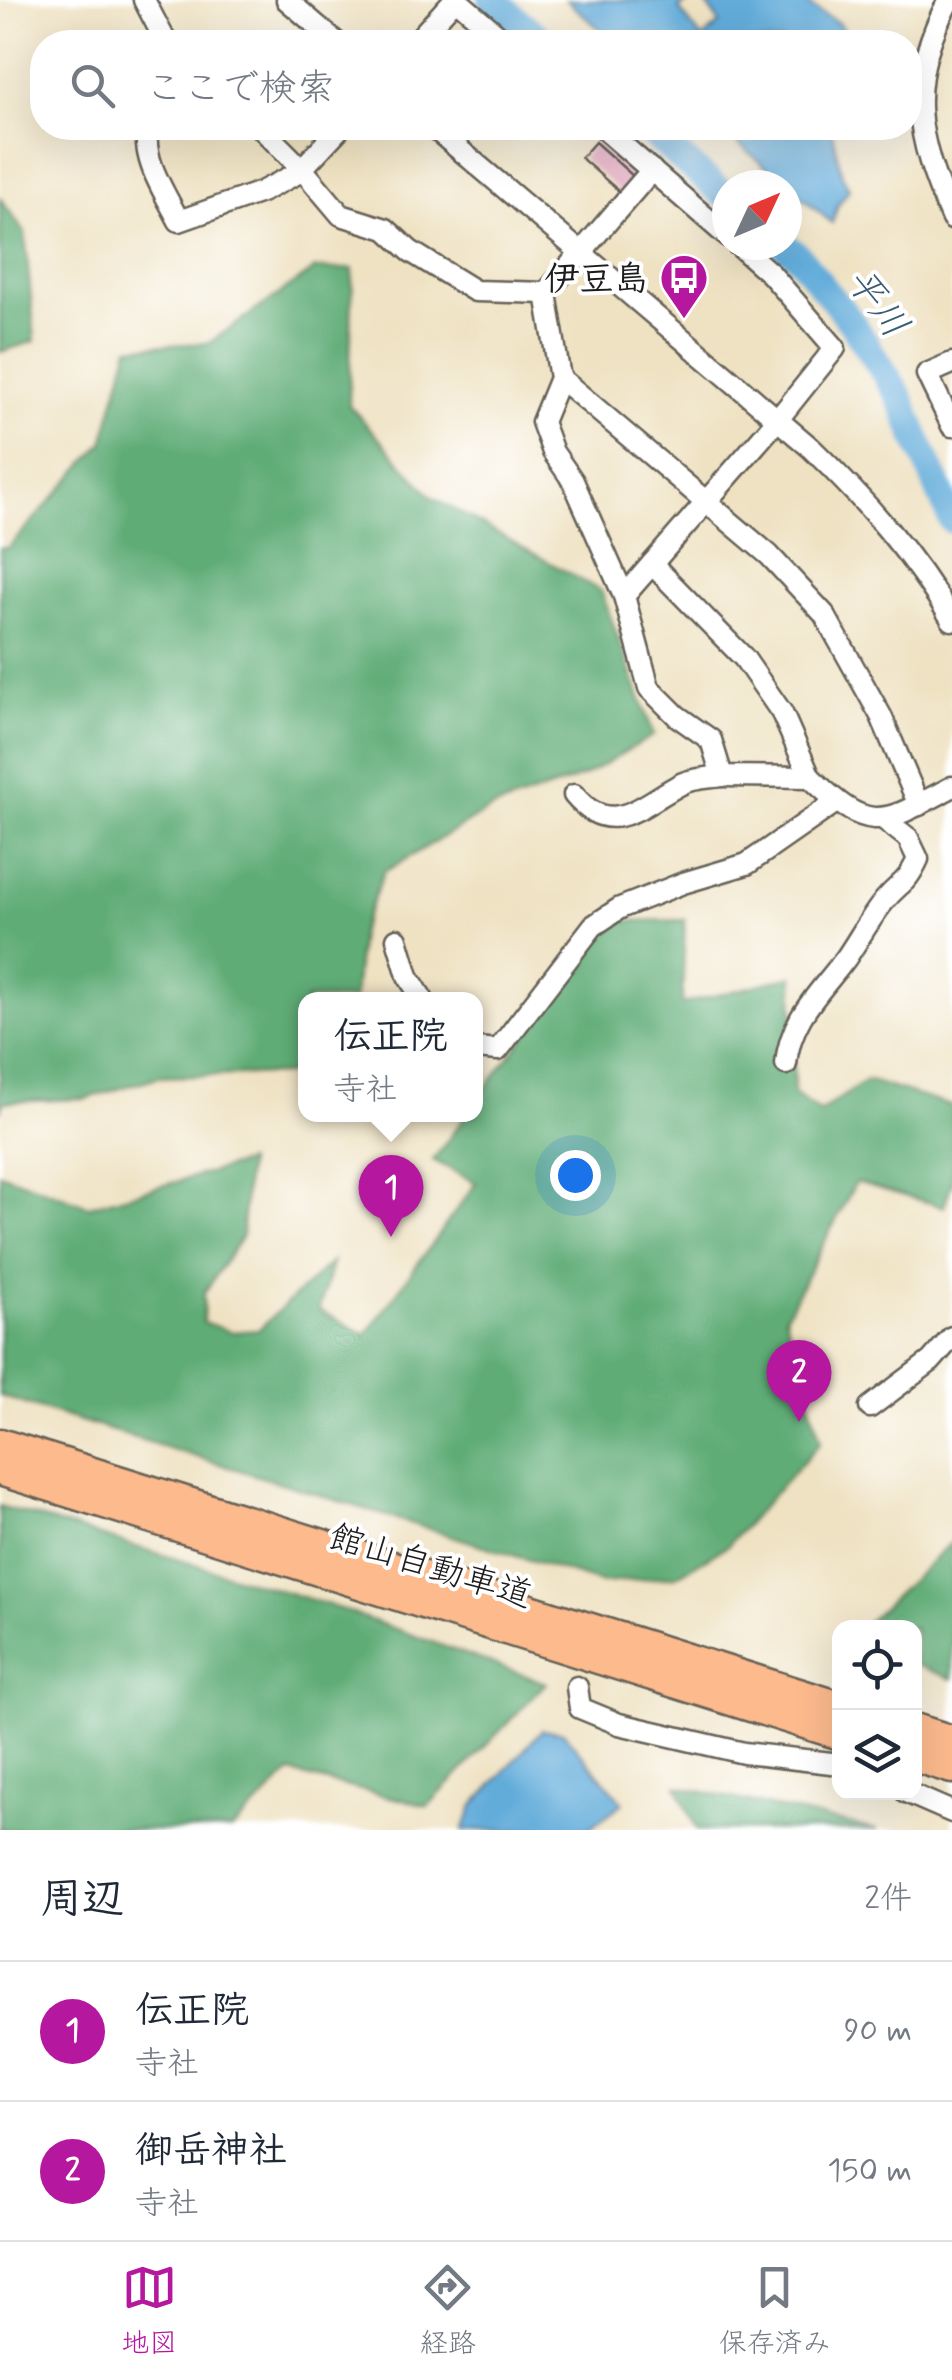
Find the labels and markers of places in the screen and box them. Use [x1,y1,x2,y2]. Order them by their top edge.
bus stop icon: 伊豆島 [658,252,710,320]
place label: 伊豆島 [544,257,649,303]
pin: 1 [358,1154,424,1237]
pin: 2 [766,1340,832,1422]

